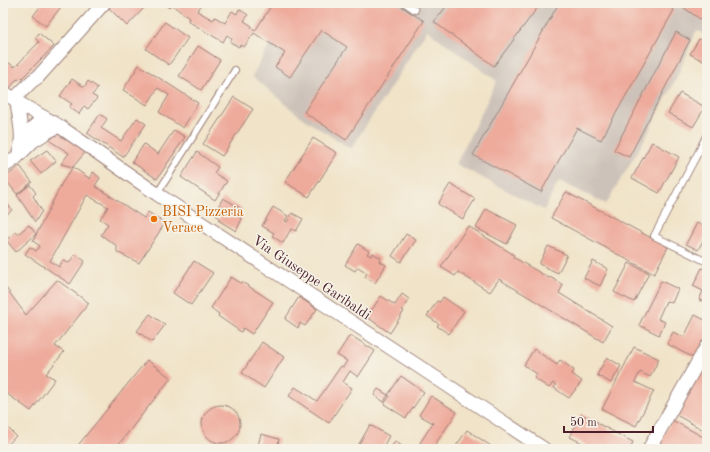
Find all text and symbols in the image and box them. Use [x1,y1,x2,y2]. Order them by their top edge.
place label: BISI Pizzeria Verace [162,205,244,235]
marker: BISI Pizzeria Verace [149,214,159,224]
street label: Via Giuseppe Garibaldi [250,233,373,323]
scale bar [564,408,653,434]
text: 50 m [570,416,597,429]

